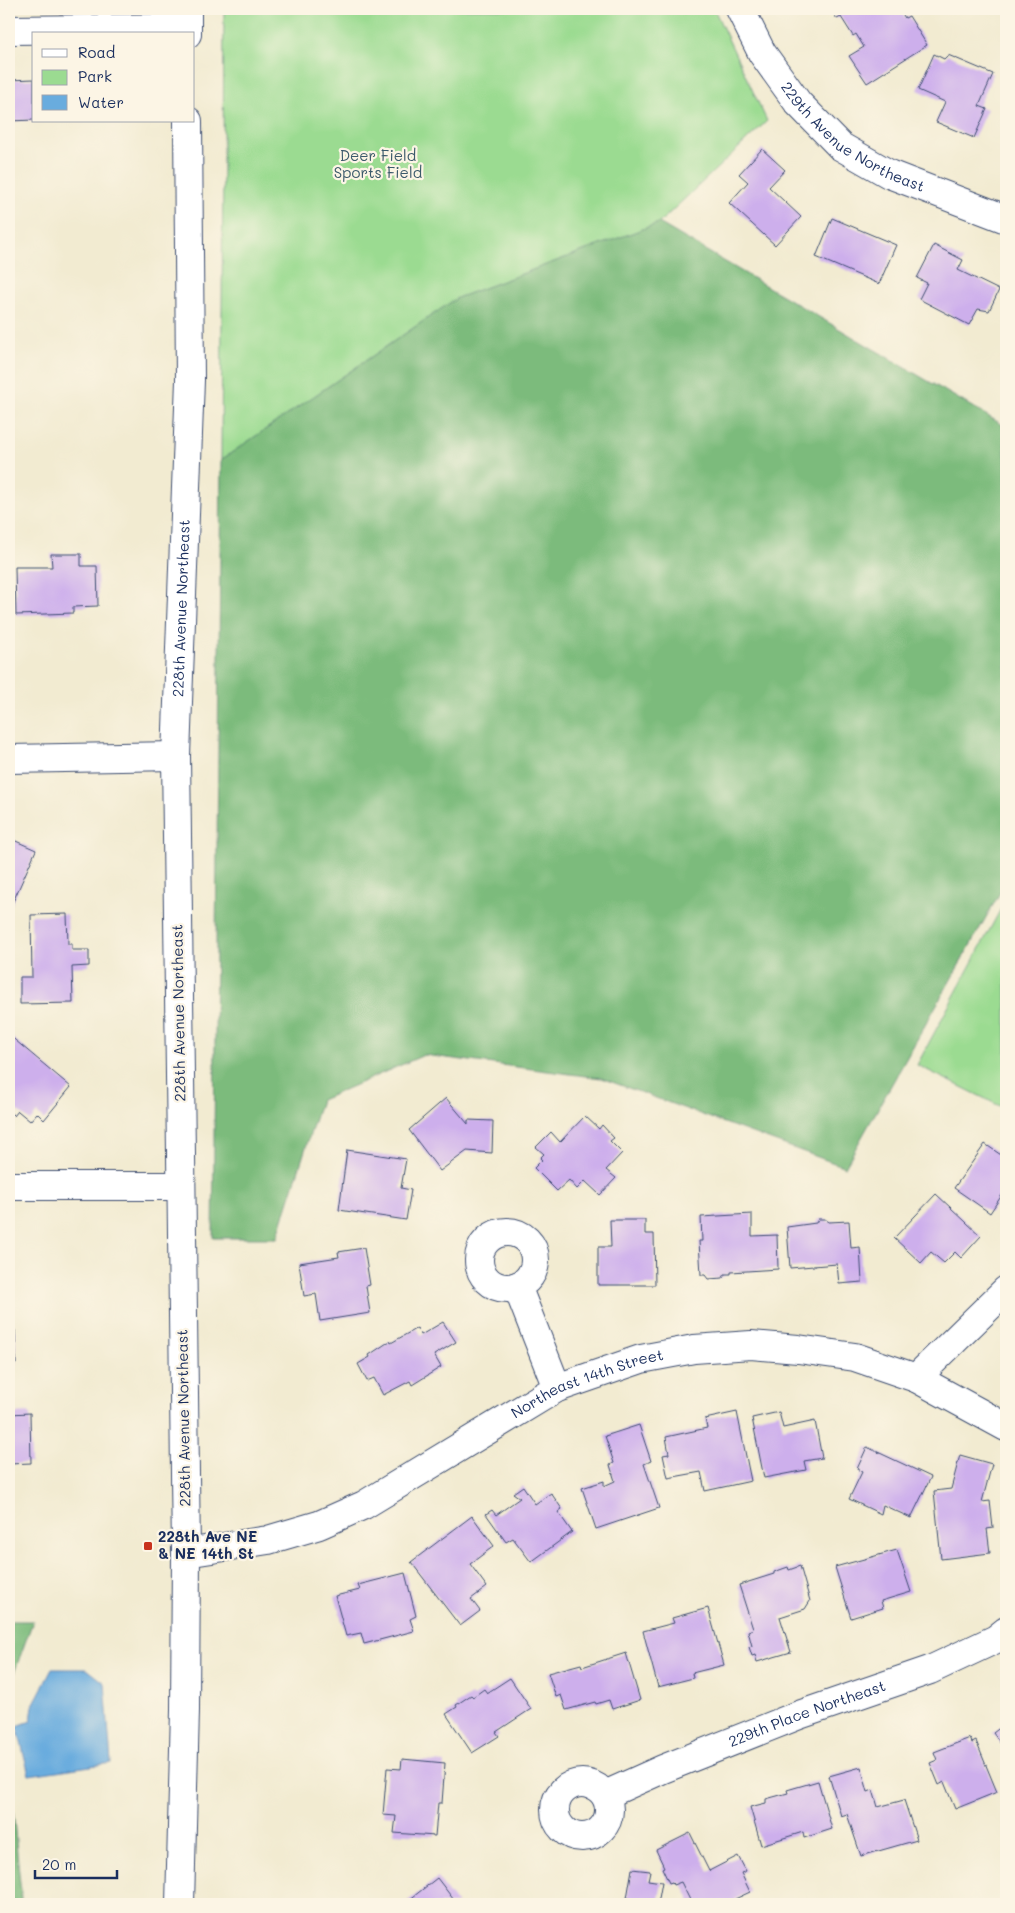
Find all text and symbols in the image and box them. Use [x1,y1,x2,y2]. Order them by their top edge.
legend [32,32,195,122]
text: Road [78,42,115,62]
text: Park [78,66,112,86]
street label: 229th Avenue Northeast [777,77,928,196]
text: Water [78,92,124,112]
park label: Deer Field Sports Field [334,145,422,182]
street label: 228th Avenue Northeast [167,519,194,697]
street label: 228th Avenue Northeast [166,924,190,1102]
street label: 228th Avenue Northeast [171,1329,195,1507]
street label: Northeast 14th Street [507,1344,665,1423]
place label: 228th Ave NE & NE 14th St [158,1526,257,1563]
marker: 228th Ave NE & NE 14th St [142,1540,154,1552]
street label: 229th Place Northeast [725,1675,888,1751]
scale bar [35,1848,118,1880]
text: 20 m [42,1854,76,1874]

